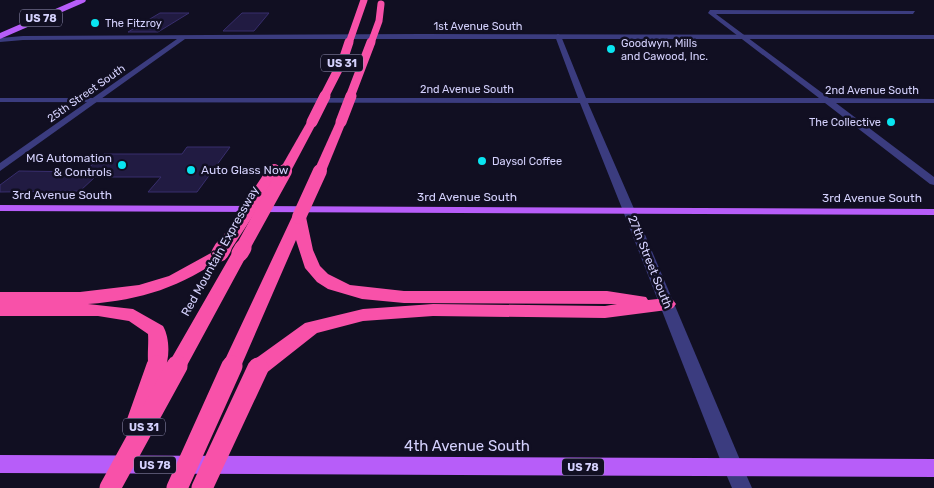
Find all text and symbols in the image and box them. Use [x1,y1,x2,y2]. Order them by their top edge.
road number: US 78 [20,10,62,27]
marker: The Fitzroy [89,17,101,29]
place label: The Fitzroy [105,17,162,30]
street label: 1st Avenue South [433,20,523,33]
place label: Goodwyn, Mills and Cawood, Inc. [621,37,708,63]
marker: Goodwyn, Mills and Cawood, Inc. [605,43,617,55]
road number: US 31 [321,54,363,72]
street label: 25th Street South [45,62,128,125]
street label: 2nd Avenue South [420,83,514,96]
street label: 2nd Avenue South [825,84,919,97]
place label: The Collective [809,116,881,129]
marker: The Collective [885,116,897,128]
place label: MG Automation & Controls [26,151,112,179]
marker: Daysol Coffee [476,155,488,167]
place label: Daysol Coffee [492,155,562,168]
marker: MG Automation & Controls [116,159,128,171]
place label: Auto Glass Now [201,163,289,177]
marker: Auto Glass Now [185,164,197,176]
street label: Red Mountain Expressway [178,183,262,318]
street label: 3rd Avenue South [12,188,112,202]
street label: 3rd Avenue South [417,190,517,204]
street label: 3rd Avenue South [822,191,922,205]
street label: 27th Street South [625,213,675,311]
road number: US 31 [123,418,165,436]
street label: 4th Avenue South [404,437,530,455]
road number: US 78 [134,456,176,474]
road number: US 78 [562,458,604,476]

